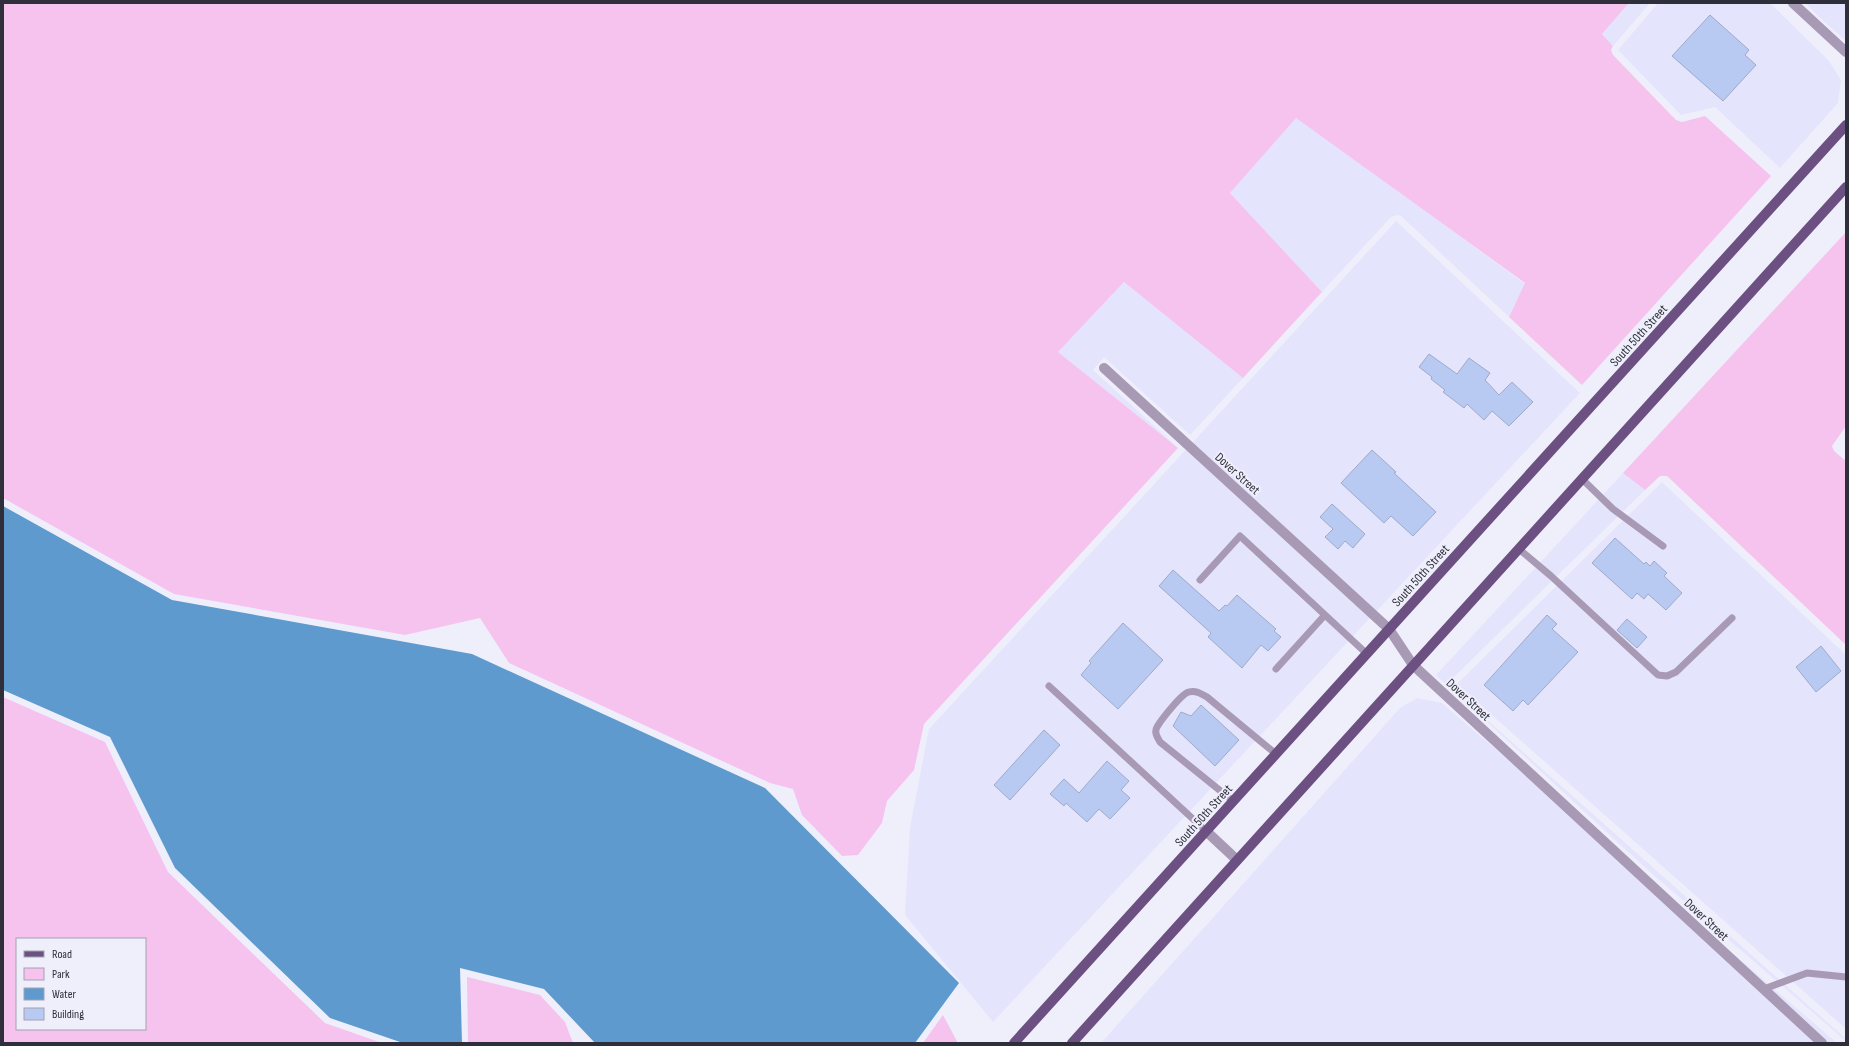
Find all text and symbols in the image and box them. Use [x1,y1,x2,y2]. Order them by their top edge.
street label: South 50th Street [1607,301,1671,370]
street label: Dover Street [1212,449,1263,498]
street label: South 50th Street [1389,541,1453,610]
street label: Dover Street [1443,675,1494,724]
street label: South 50th Street [1172,781,1236,850]
street label: Dover Street [1681,895,1732,944]
legend [16,938,146,1030]
text: Road [52,947,72,962]
text: Park [52,967,70,982]
text: Water [52,987,76,1002]
text: Building [52,1007,84,1022]

